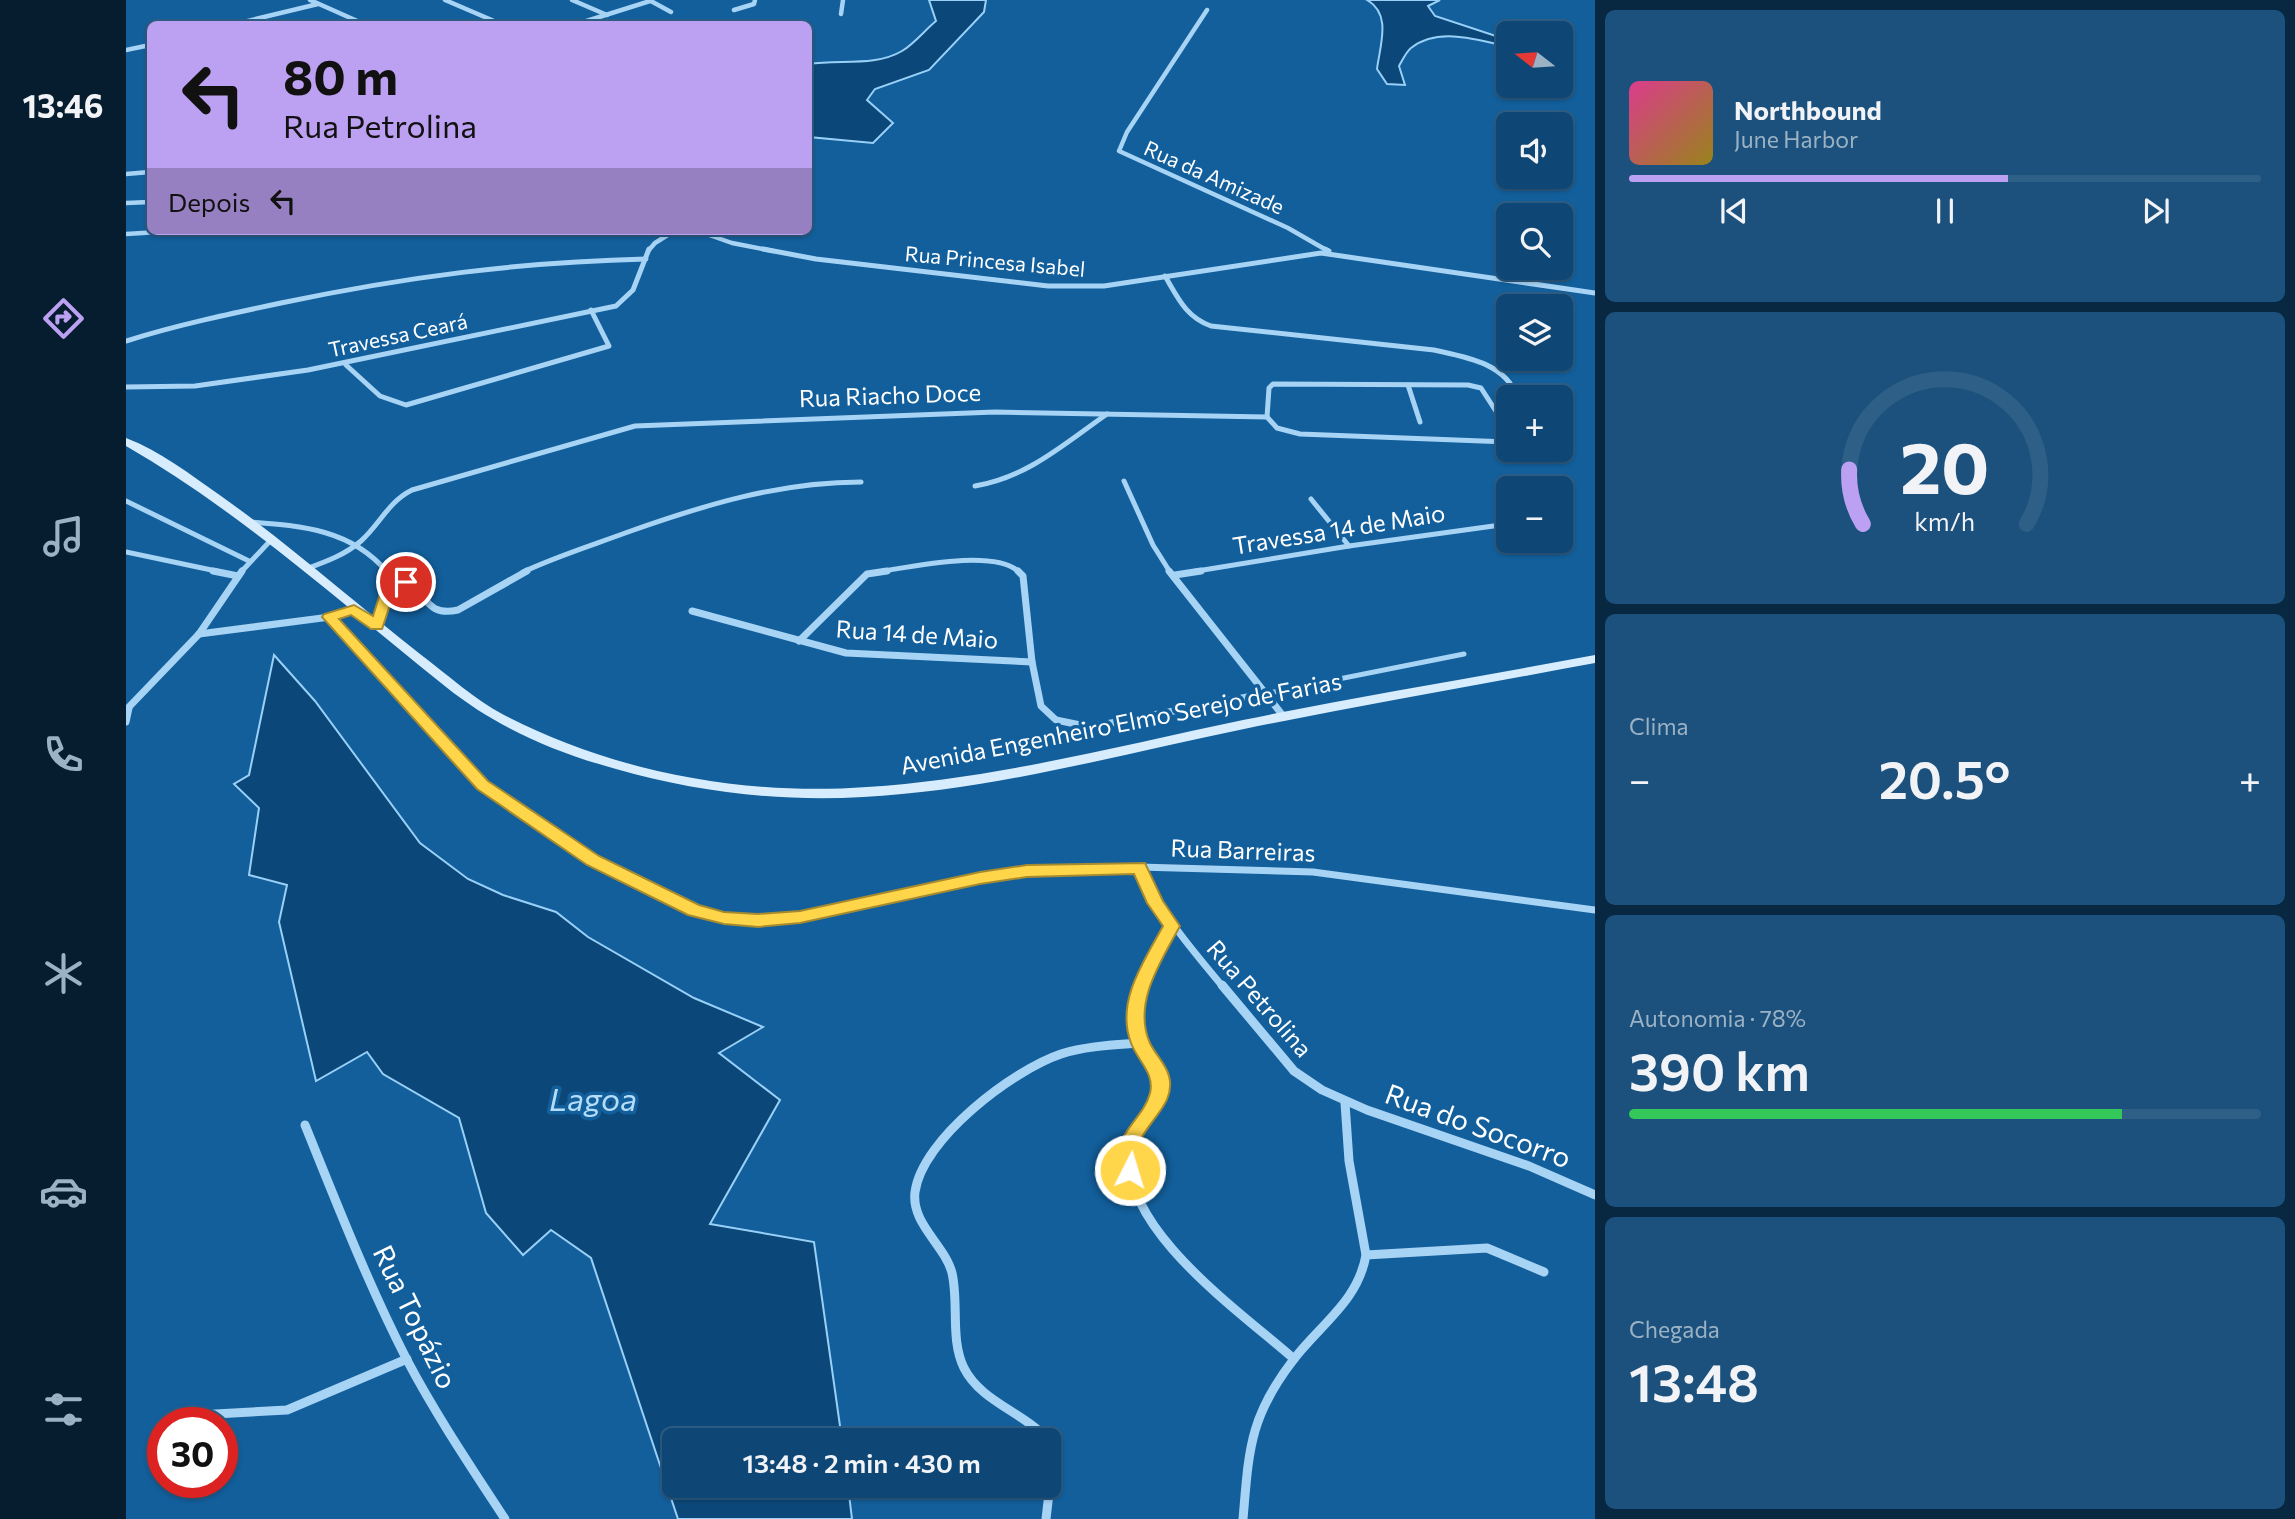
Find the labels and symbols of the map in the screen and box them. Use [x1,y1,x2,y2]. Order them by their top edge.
north arrow [1496,21,1573,98]
street label: Rua da Amizade [1141,135,1289,219]
street label: Rua Princesa Isabel [904,240,1086,281]
street label: Travessa Ceará [326,308,470,361]
street label: Rua Riacho Doce [798,377,982,412]
street label: Travessa 14 de Maio [1230,497,1447,560]
pin [376,552,436,612]
street label: Rua 14 de Maio [835,613,999,654]
street label: Avenida Engenheiro Elmo Serejo de Farias [898,665,1344,780]
street label: Rua Barreiras [1170,832,1316,867]
street label: Rua Petrolina [1201,934,1319,1062]
street label: Rua do Socorro [1381,1076,1576,1174]
water label: Lagoa [549,1078,637,1118]
position arrow [1093,1133,1167,1207]
street label: Rua Topázio [366,1239,465,1394]
speed limit sign: 30 [147,1407,238,1498]

